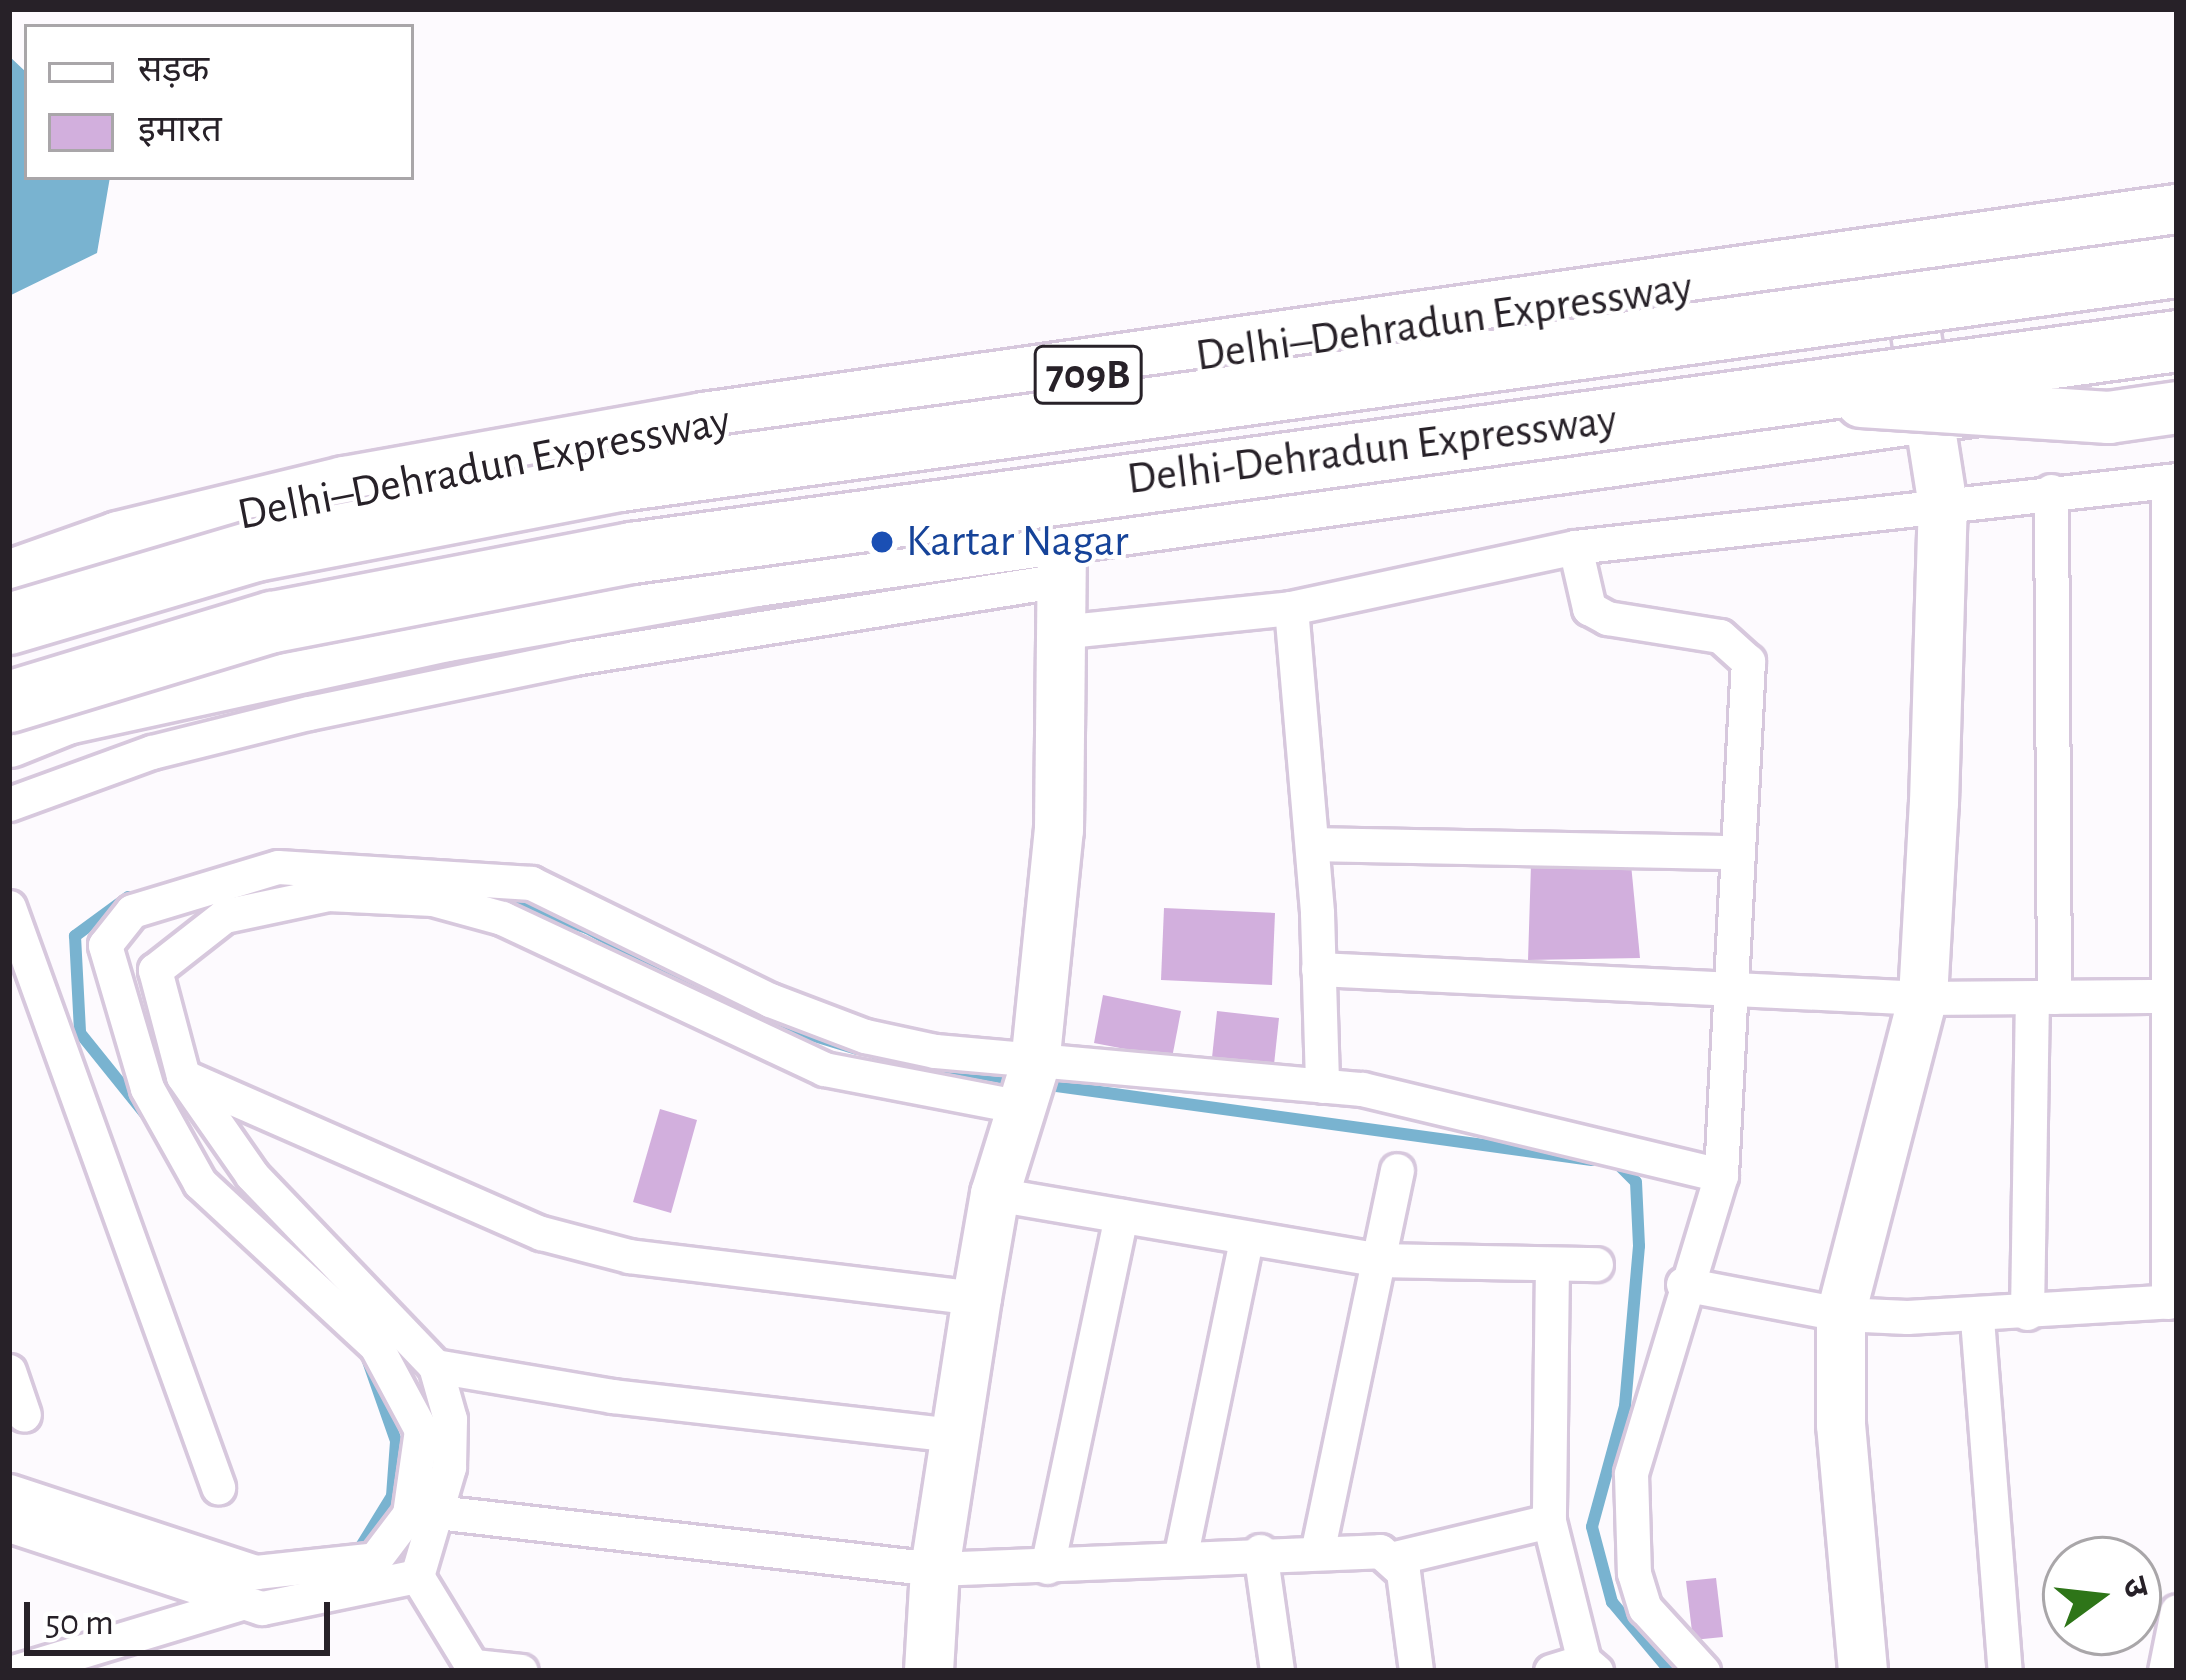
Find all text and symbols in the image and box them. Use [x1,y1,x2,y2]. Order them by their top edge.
legend [24,24,414,180]
text: सड़क [138,52,209,88]
text: इमारत [138,112,222,148]
street label: Delhi–Dehradun Expressway [1192,260,1696,384]
road number: 709B [1031,339,1145,411]
street label: Delhi-Dehradun Expressway [1124,393,1620,507]
street label: Delhi–Dehradun Expressway [233,394,735,542]
place label: Kartar Nagar [906,515,1129,569]
marker: Kartar Nagar [869,529,895,555]
north arrow [2042,1536,2162,1656]
text: उ [2116,1574,2153,1601]
scale bar [30,1578,336,1652]
text: 50 m [45,1605,114,1641]

